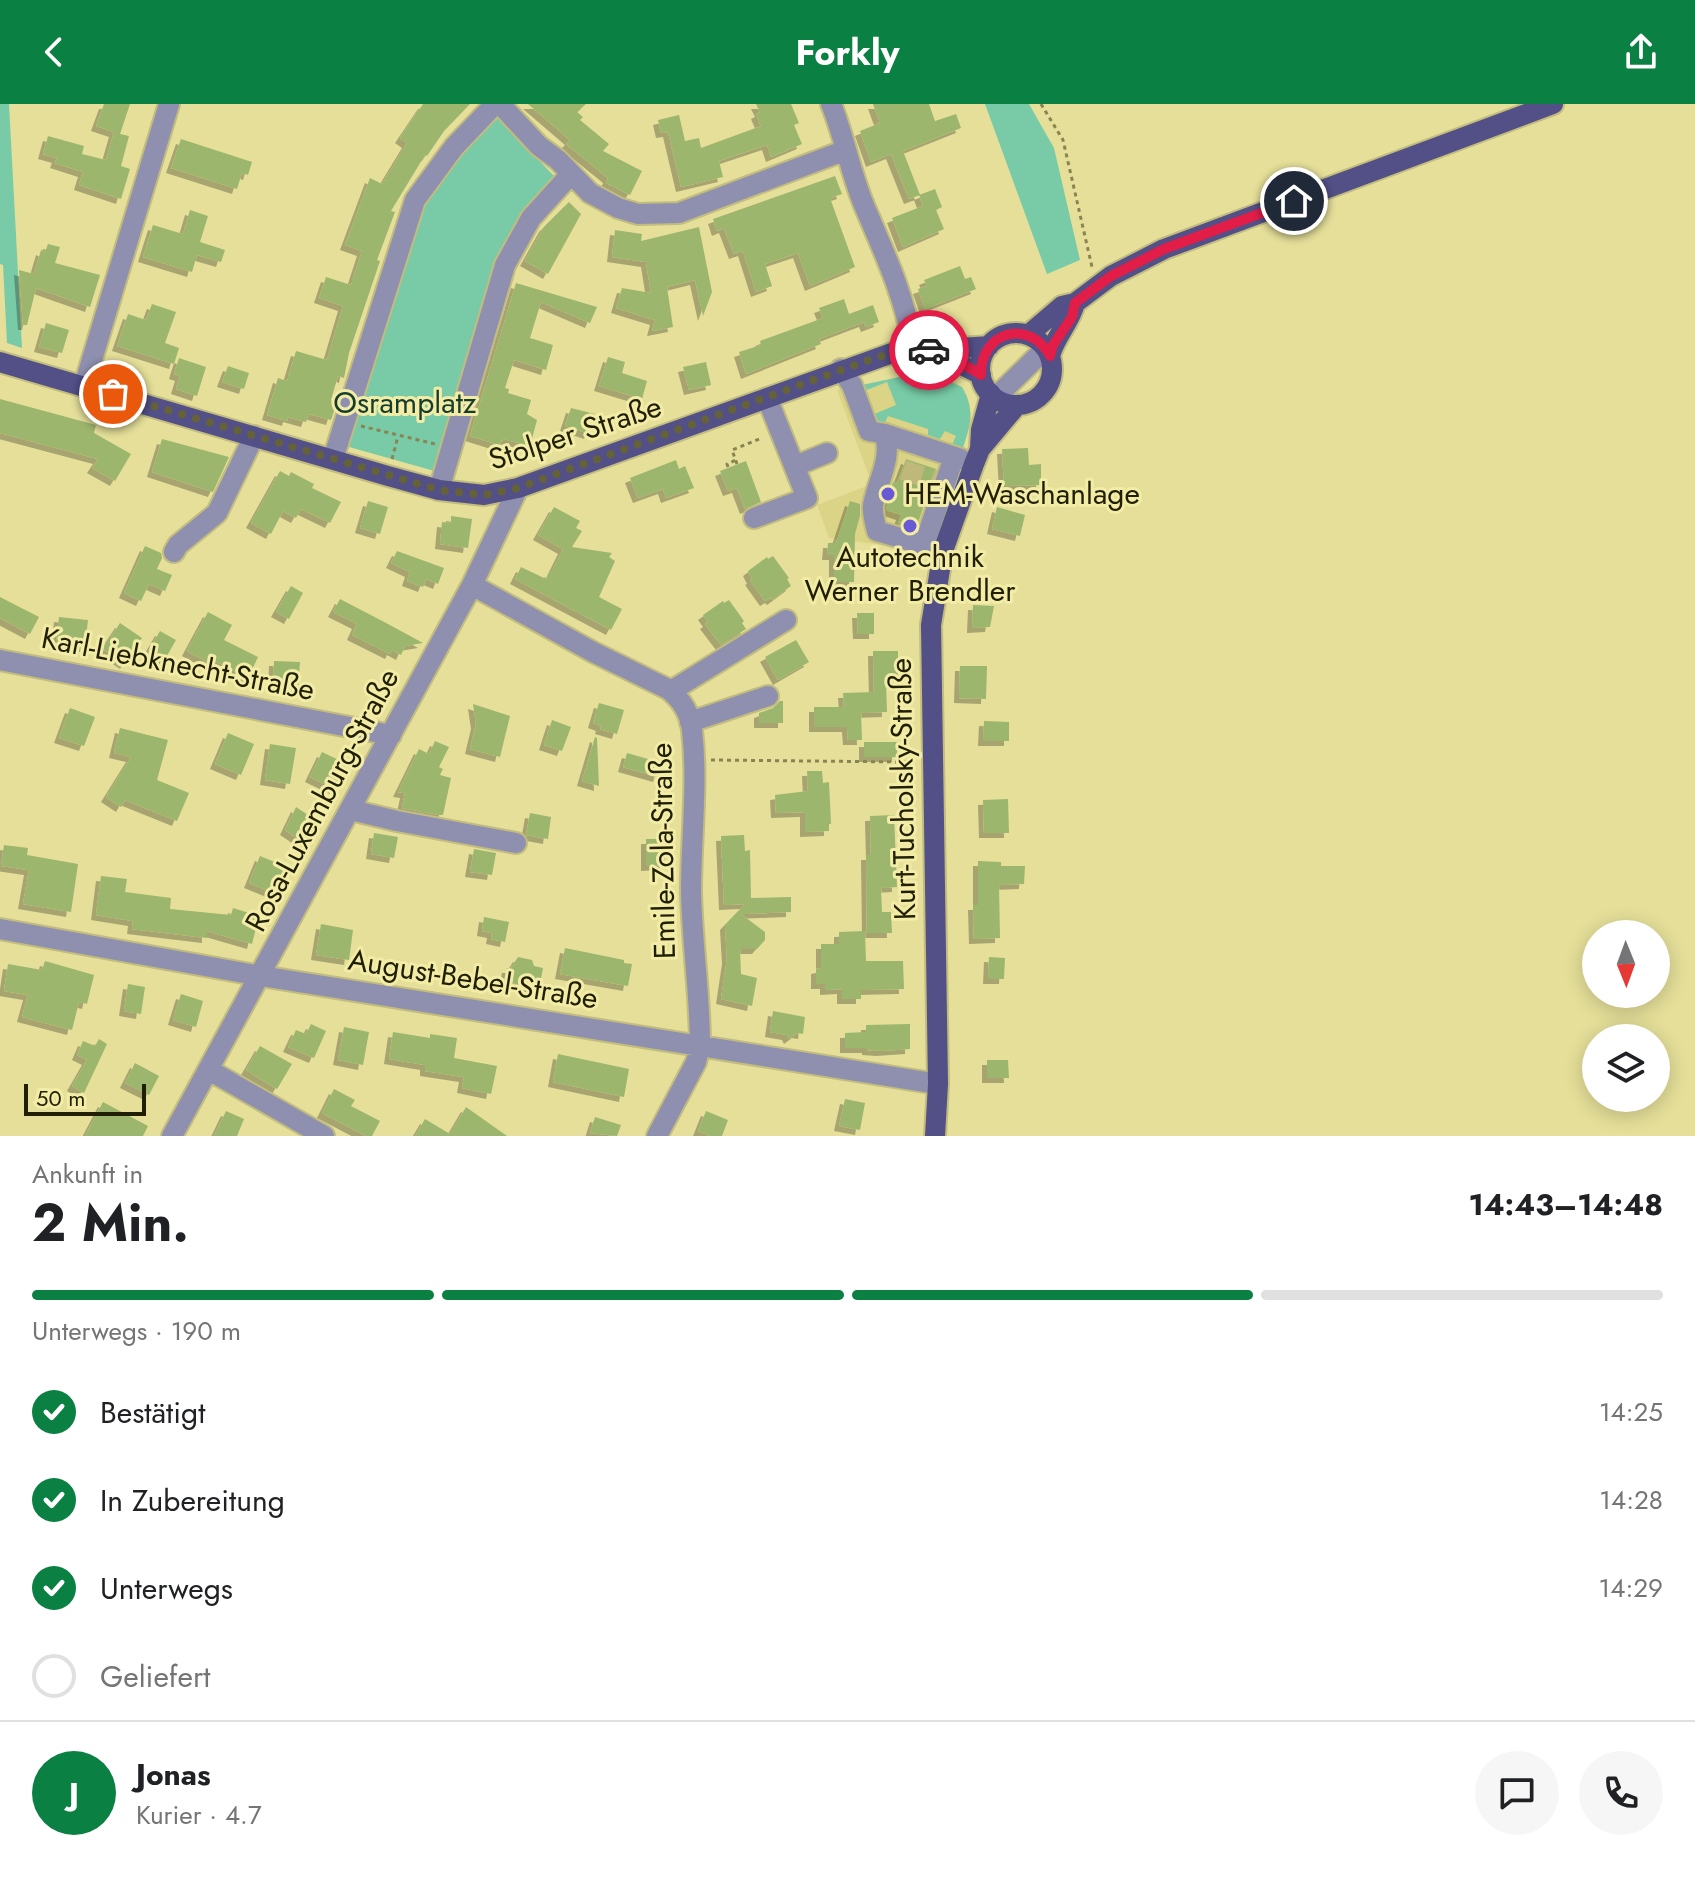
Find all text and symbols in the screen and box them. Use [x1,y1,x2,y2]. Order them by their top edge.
text: Forkly [795,26,900,78]
icon: back [32,30,76,74]
icon: share [1619,30,1663,74]
pin [1260,167,1328,235]
icon: home [1272,179,1316,223]
courier [889,310,969,390]
icon: car [907,328,951,372]
pin [79,360,147,428]
icon: bag [91,372,135,416]
park label: Osramplatz [333,381,477,424]
street label: Stolper Straße [483,384,667,481]
place label: HEM-Waschanlage [904,472,1140,515]
marker: HEM-Waschanlage [879,485,897,503]
marker: Autotechnik Werner Brendler [901,517,919,535]
place label: Autotechnik Werner Brendler [804,535,1016,612]
street label: Karl-Liebknecht-Straße [38,616,318,711]
street label: Kurt-Tucholsky-Straße [879,658,926,920]
street label: Rosa-Luxemburg-Straße [234,661,409,939]
street label: Emile-Zola-Straße [639,742,686,960]
north arrow [1582,920,1670,1008]
map controls [1582,920,1670,1112]
street label: August-Bebel-Straße [345,938,601,1019]
button: layers [1582,1024,1670,1112]
scale bar [24,1080,146,1116]
text: 50 m [36,1082,85,1114]
text: Ankunft in [32,1155,143,1193]
text: 14:43–14:48 [1468,1183,1663,1226]
text: 2 Min. [32,1185,189,1261]
text: Unterwegs · 190 m [32,1312,241,1350]
icon: check [32,1390,76,1434]
text: Bestätigt [100,1391,205,1434]
text: 14:25 [1599,1393,1663,1431]
icon: check [32,1478,76,1522]
text: In Zubereitung [100,1479,285,1522]
text: 14:28 [1599,1481,1663,1519]
icon: check [32,1566,76,1610]
text: Unterwegs [100,1567,233,1610]
text: 14:29 [1599,1569,1663,1607]
text: Geliefert [100,1655,210,1698]
button: chat [1475,1751,1559,1835]
button: phone [1579,1751,1663,1835]
text: Jonas [136,1753,211,1796]
text: J [69,1772,79,1815]
text: Kurier · 4.7 [136,1796,262,1834]

